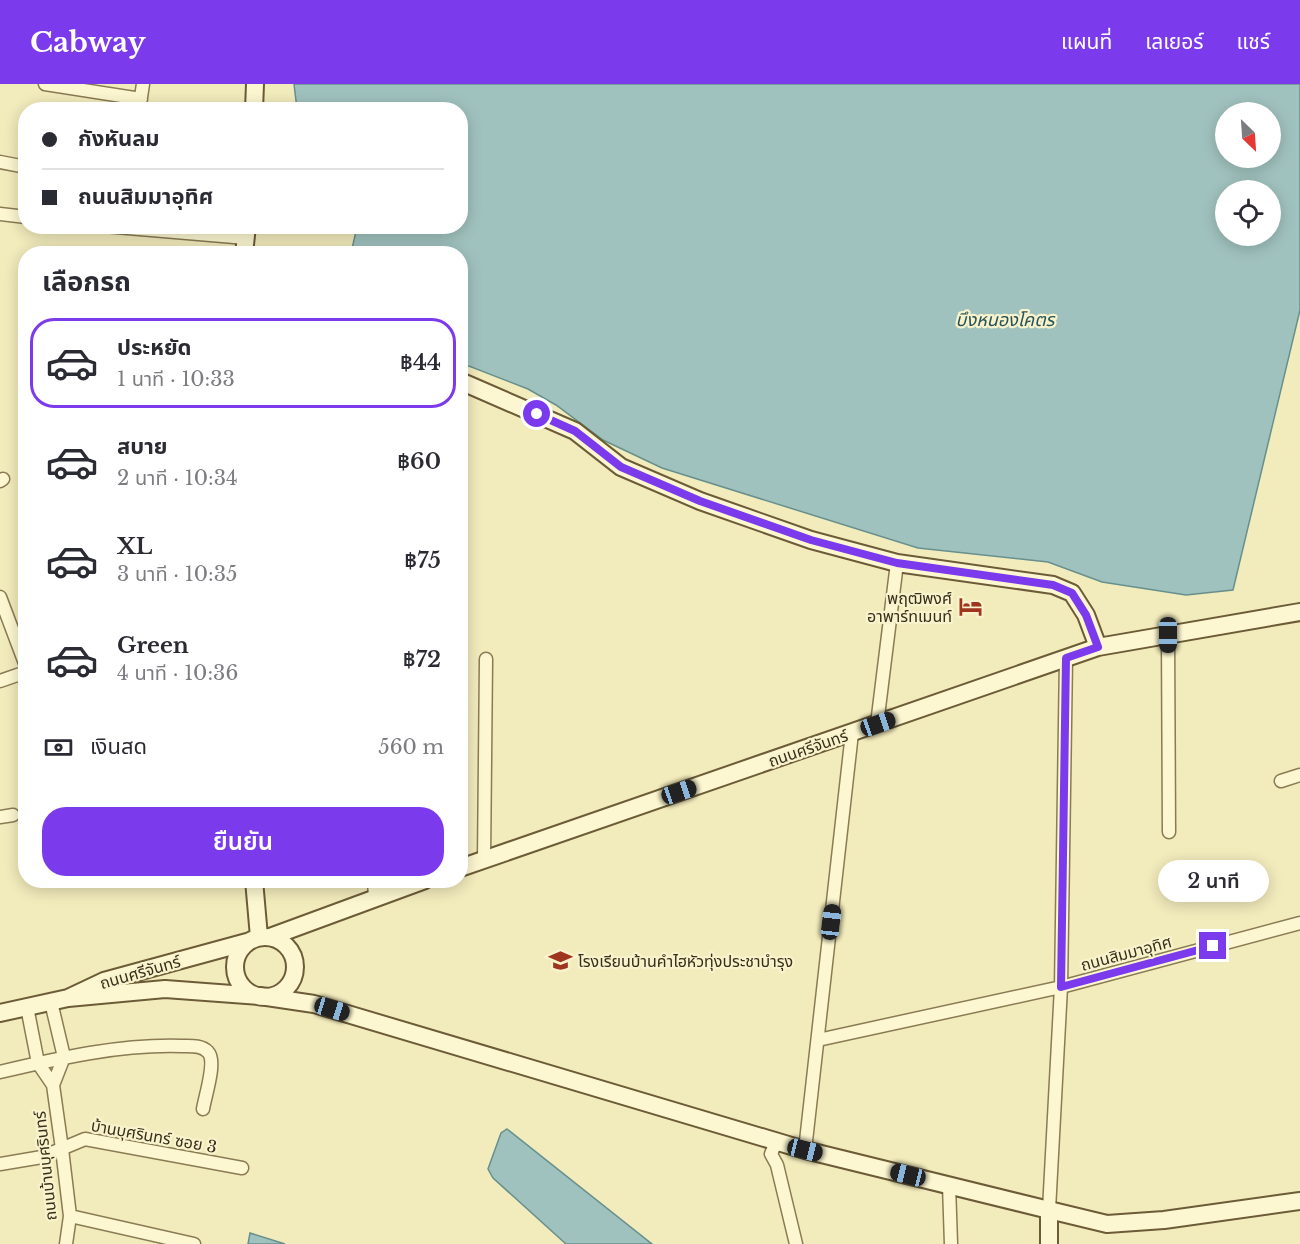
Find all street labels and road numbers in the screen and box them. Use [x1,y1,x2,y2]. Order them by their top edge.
street label: ถนนศรีจันทร์ [766,725,851,771]
street label: ถนนสิมมาอุทิศ [1078,931,1174,975]
street label: ถนนศรีจันทร์ [97,951,183,993]
street label: ถนนบ้านบุศรินทร์ [29,1109,61,1222]
street label: บ้านบุศรินทร์ ซอย 3 [89,1115,219,1157]

